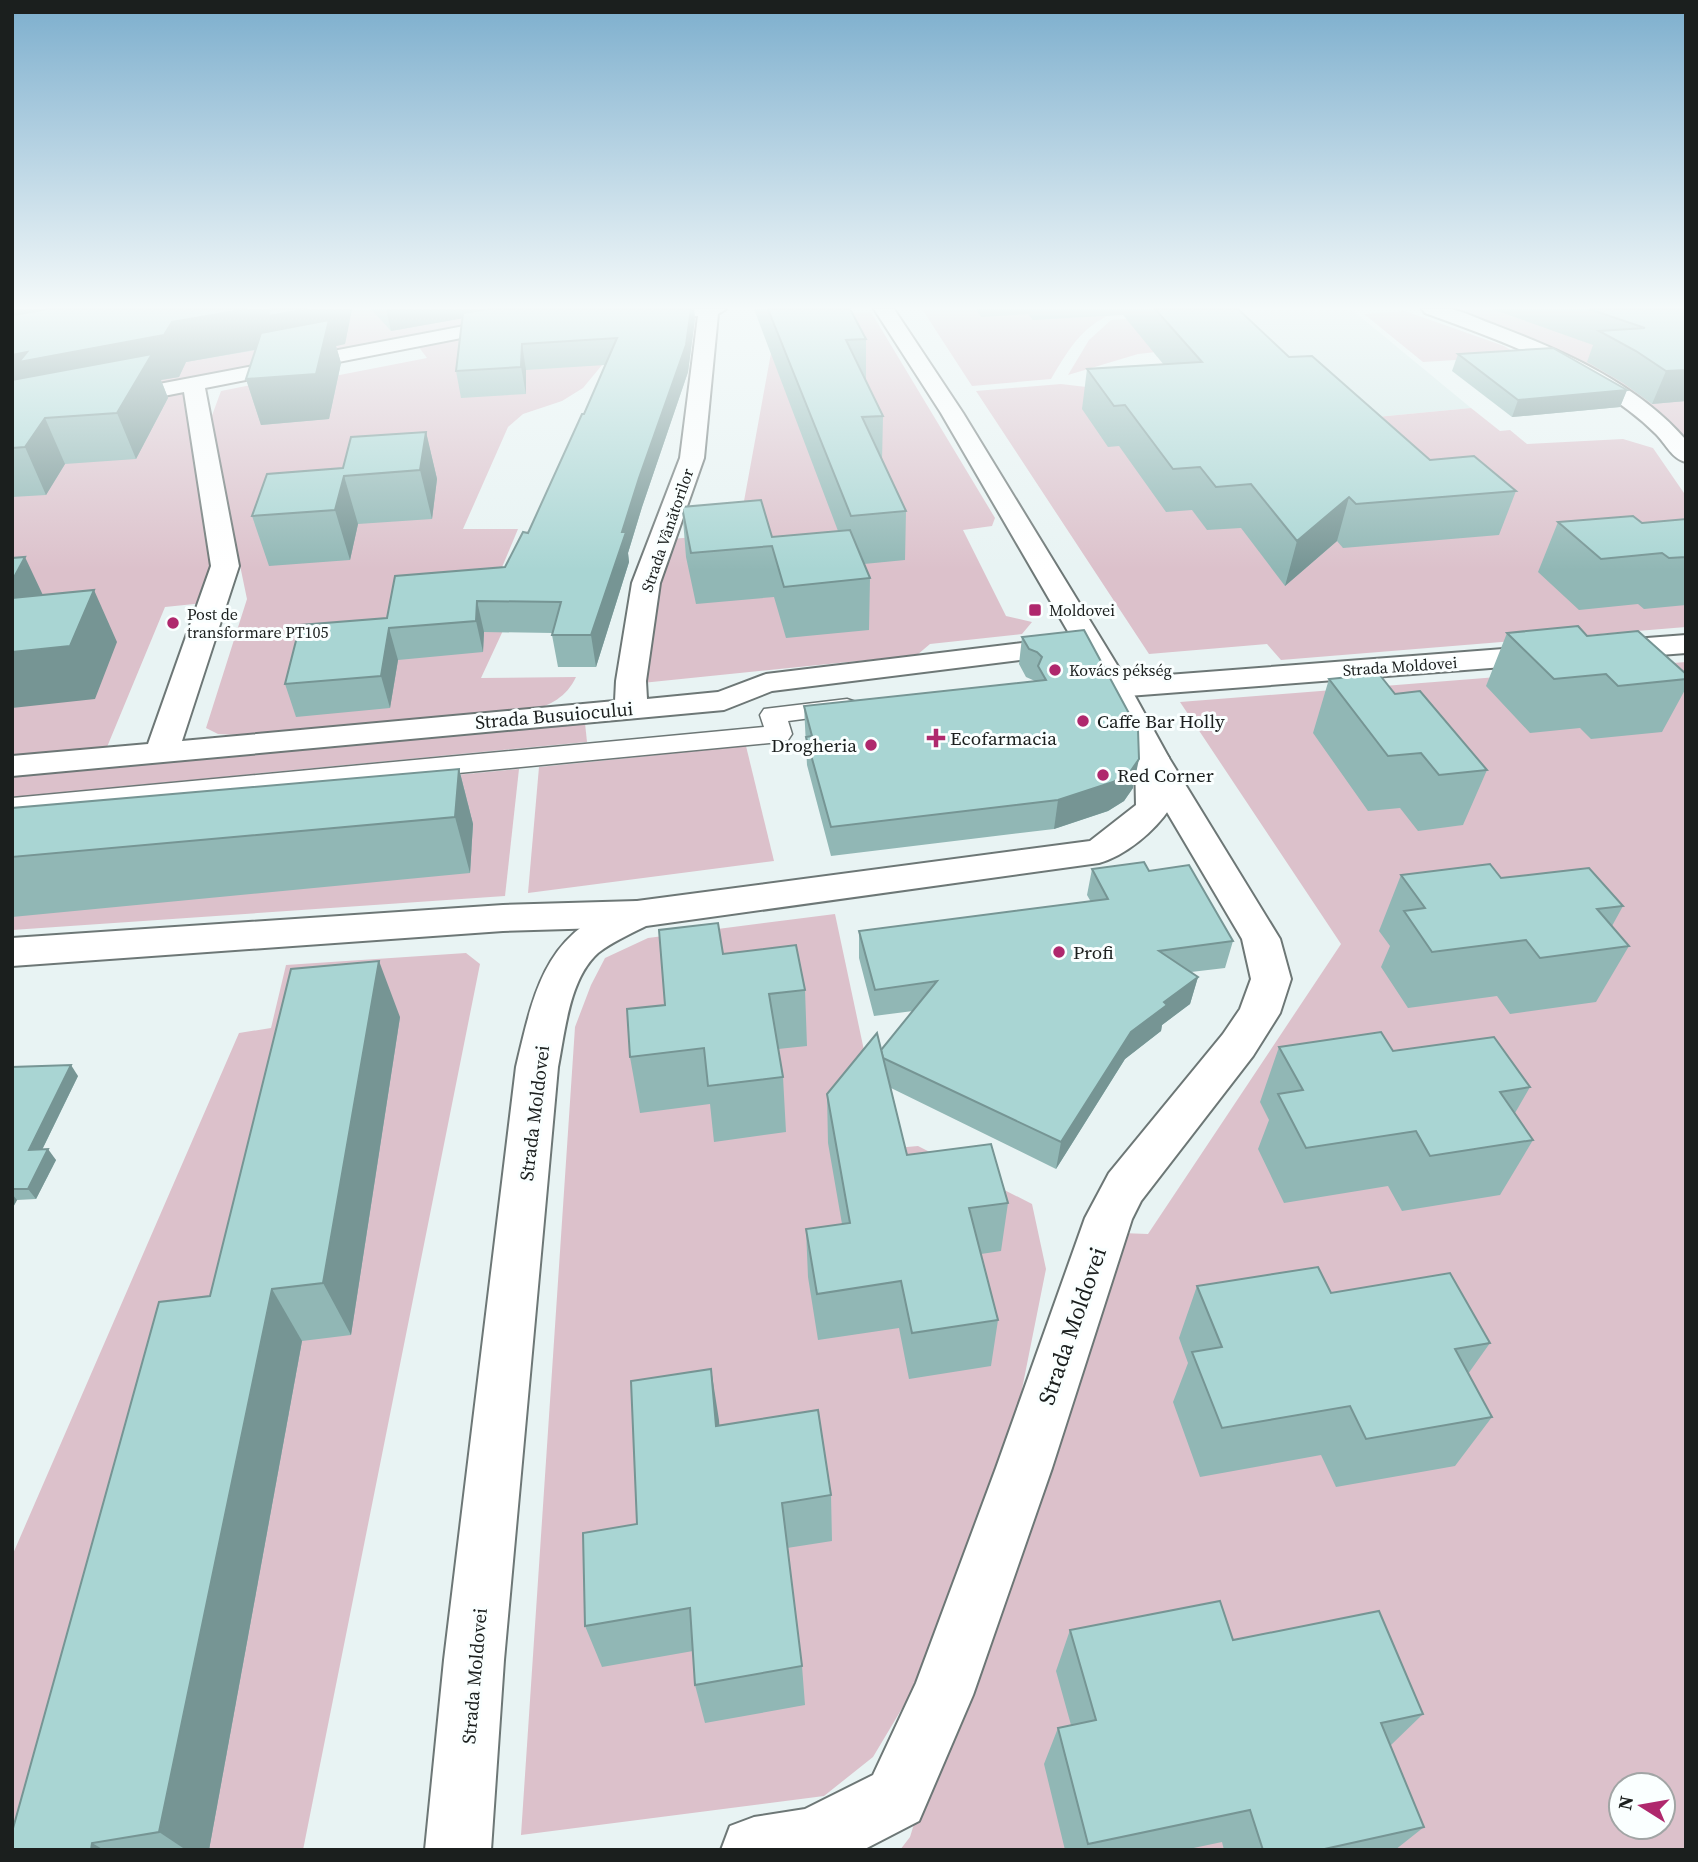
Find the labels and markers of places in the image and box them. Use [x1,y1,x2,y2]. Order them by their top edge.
place label: Moldovei [1049,599,1115,621]
marker: Moldovei [1027,602,1043,618]
place label: Post de transformare PT105 [187,603,329,643]
marker: Post de transformare PT105 [165,615,181,631]
place label: Kovács pékség [1069,659,1172,681]
marker: Kovács pékség [1047,662,1063,678]
place label: Caffe Bar Holly [1097,708,1225,734]
marker: Caffe Bar Holly [1075,713,1091,729]
place label: Ecofarmacia [950,725,1057,751]
marker: Ecofarmacia [928,730,944,746]
place label: Drogheria [771,732,857,758]
marker: Drogheria [863,737,879,753]
place label: Red Corner [1117,762,1214,788]
marker: Red Corner [1095,767,1111,783]
place label: Profi [1073,939,1114,965]
marker: Profi [1051,944,1067,960]

